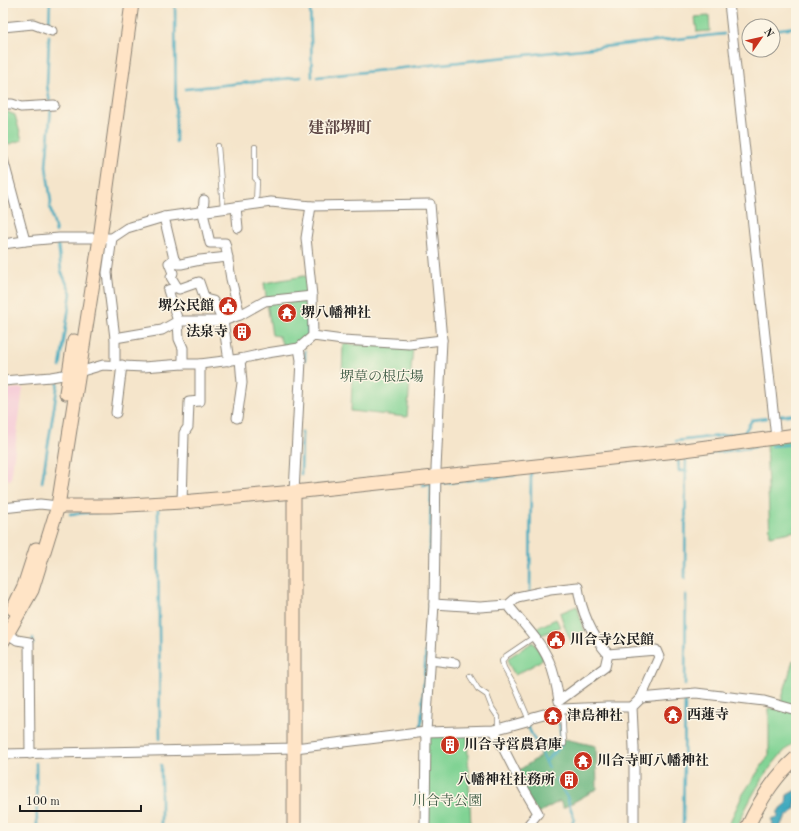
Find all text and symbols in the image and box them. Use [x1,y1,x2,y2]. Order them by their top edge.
north arrow [741,18,781,58]
text: N [761,27,775,40]
district label: 建部堺町 [308,119,372,137]
public building icon: 堺公民館 [217,295,239,317]
place label: 堺公民館 [158,298,214,313]
temple icon: 堺八幡神社 [276,302,298,324]
place label: 堺八幡神社 [301,305,371,320]
building icon: 法泉寺 [231,321,253,343]
place label: 法泉寺 [186,323,228,339]
park label: 堺草の根広場 [340,369,424,384]
public building icon: 川合寺公民館 [545,629,567,651]
place label: 川合寺公民館 [570,632,654,647]
temple icon: 西蓮寺 [662,704,684,726]
temple icon: 津島神社 [542,705,564,727]
place label: 西蓮寺 [687,707,729,722]
place label: 津島神社 [567,708,623,723]
building icon: 川合寺営農倉庫 [439,734,461,756]
place label: 川合寺営農倉庫 [464,737,562,752]
temple icon: 川合寺町八幡神社 [572,750,594,772]
place label: 川合寺町八幡神社 [597,753,709,768]
building icon: 八幡神社社務所 [558,769,580,791]
place label: 八幡神社社務所 [457,772,555,787]
scale bar [20,787,141,813]
park label: 川合寺公園 [412,793,482,808]
text: 100 m [26,796,60,808]

